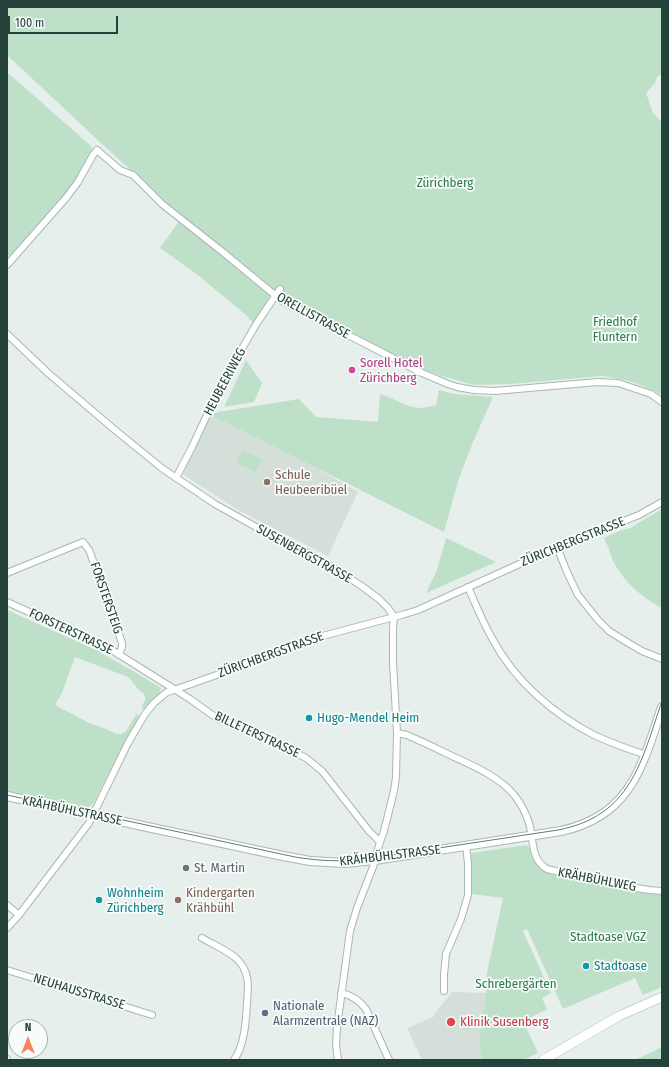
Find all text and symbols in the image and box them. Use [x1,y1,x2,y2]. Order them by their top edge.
scale bar [10,8,120,34]
text: 100 m [15,16,44,30]
park label: Zürichberg [417,175,473,191]
street label: ORELLISTRASSE [274,289,352,343]
park label: Friedhof Fluntern [593,314,637,345]
street label: HEUBEERIWEG [201,345,249,419]
place label: Sorell Hotel Zürichberg [360,355,422,386]
marker: Sorell Hotel Zürichberg [347,365,357,375]
place label: Schule Heubeeribüel [275,467,347,498]
marker: Schule Heubeeribüel [262,477,272,487]
street label: ZÜRICHBERGSTRASSE [519,514,627,570]
street label: SUSENBERGSTRASSE [253,521,355,587]
street label: FORSTERSTEIG [86,560,126,636]
street label: FORSTERSTRASSE [27,606,115,658]
street label: ZÜRICHBERGSTRASSE [216,629,326,681]
street label: BILLETERSTRASSE [212,708,302,762]
place label: Hugo-Mendel Heim [317,710,419,726]
marker: Hugo-Mendel Heim [304,713,314,723]
street label: KRÄHBÜHLSTRASSE [21,793,123,829]
street label: KRÄHBÜHLSTRASSE [339,842,441,870]
place label: St. Martin [194,860,245,876]
marker: St. Martin [181,863,191,873]
street label: KRÄHBÜHLWEG [556,865,638,895]
place label: Wohnheim Zürichberg [107,885,164,916]
place label: Kindergarten Krähbühl [186,885,255,916]
marker: Wohnheim Zürichberg [94,895,104,905]
marker: Kindergarten Krähbühl [173,895,183,905]
park label: Stadtoase VGZ [570,929,646,945]
place label: Stadtoase [594,958,647,974]
marker: Stadtoase [581,961,591,971]
street label: NEUHAUSSTRASSE [31,971,127,1013]
park label: Schrebergärten [475,976,557,992]
place label: Nationale Alarmzentrale (NAZ) [273,998,378,1029]
marker: Nationale Alarmzentrale (NAZ) [260,1008,270,1018]
place label: Klinik Susenberg [460,1014,549,1030]
marker: Klinik Susenberg [445,1016,457,1028]
north arrow [8,1019,48,1059]
text: N [25,1021,31,1034]

